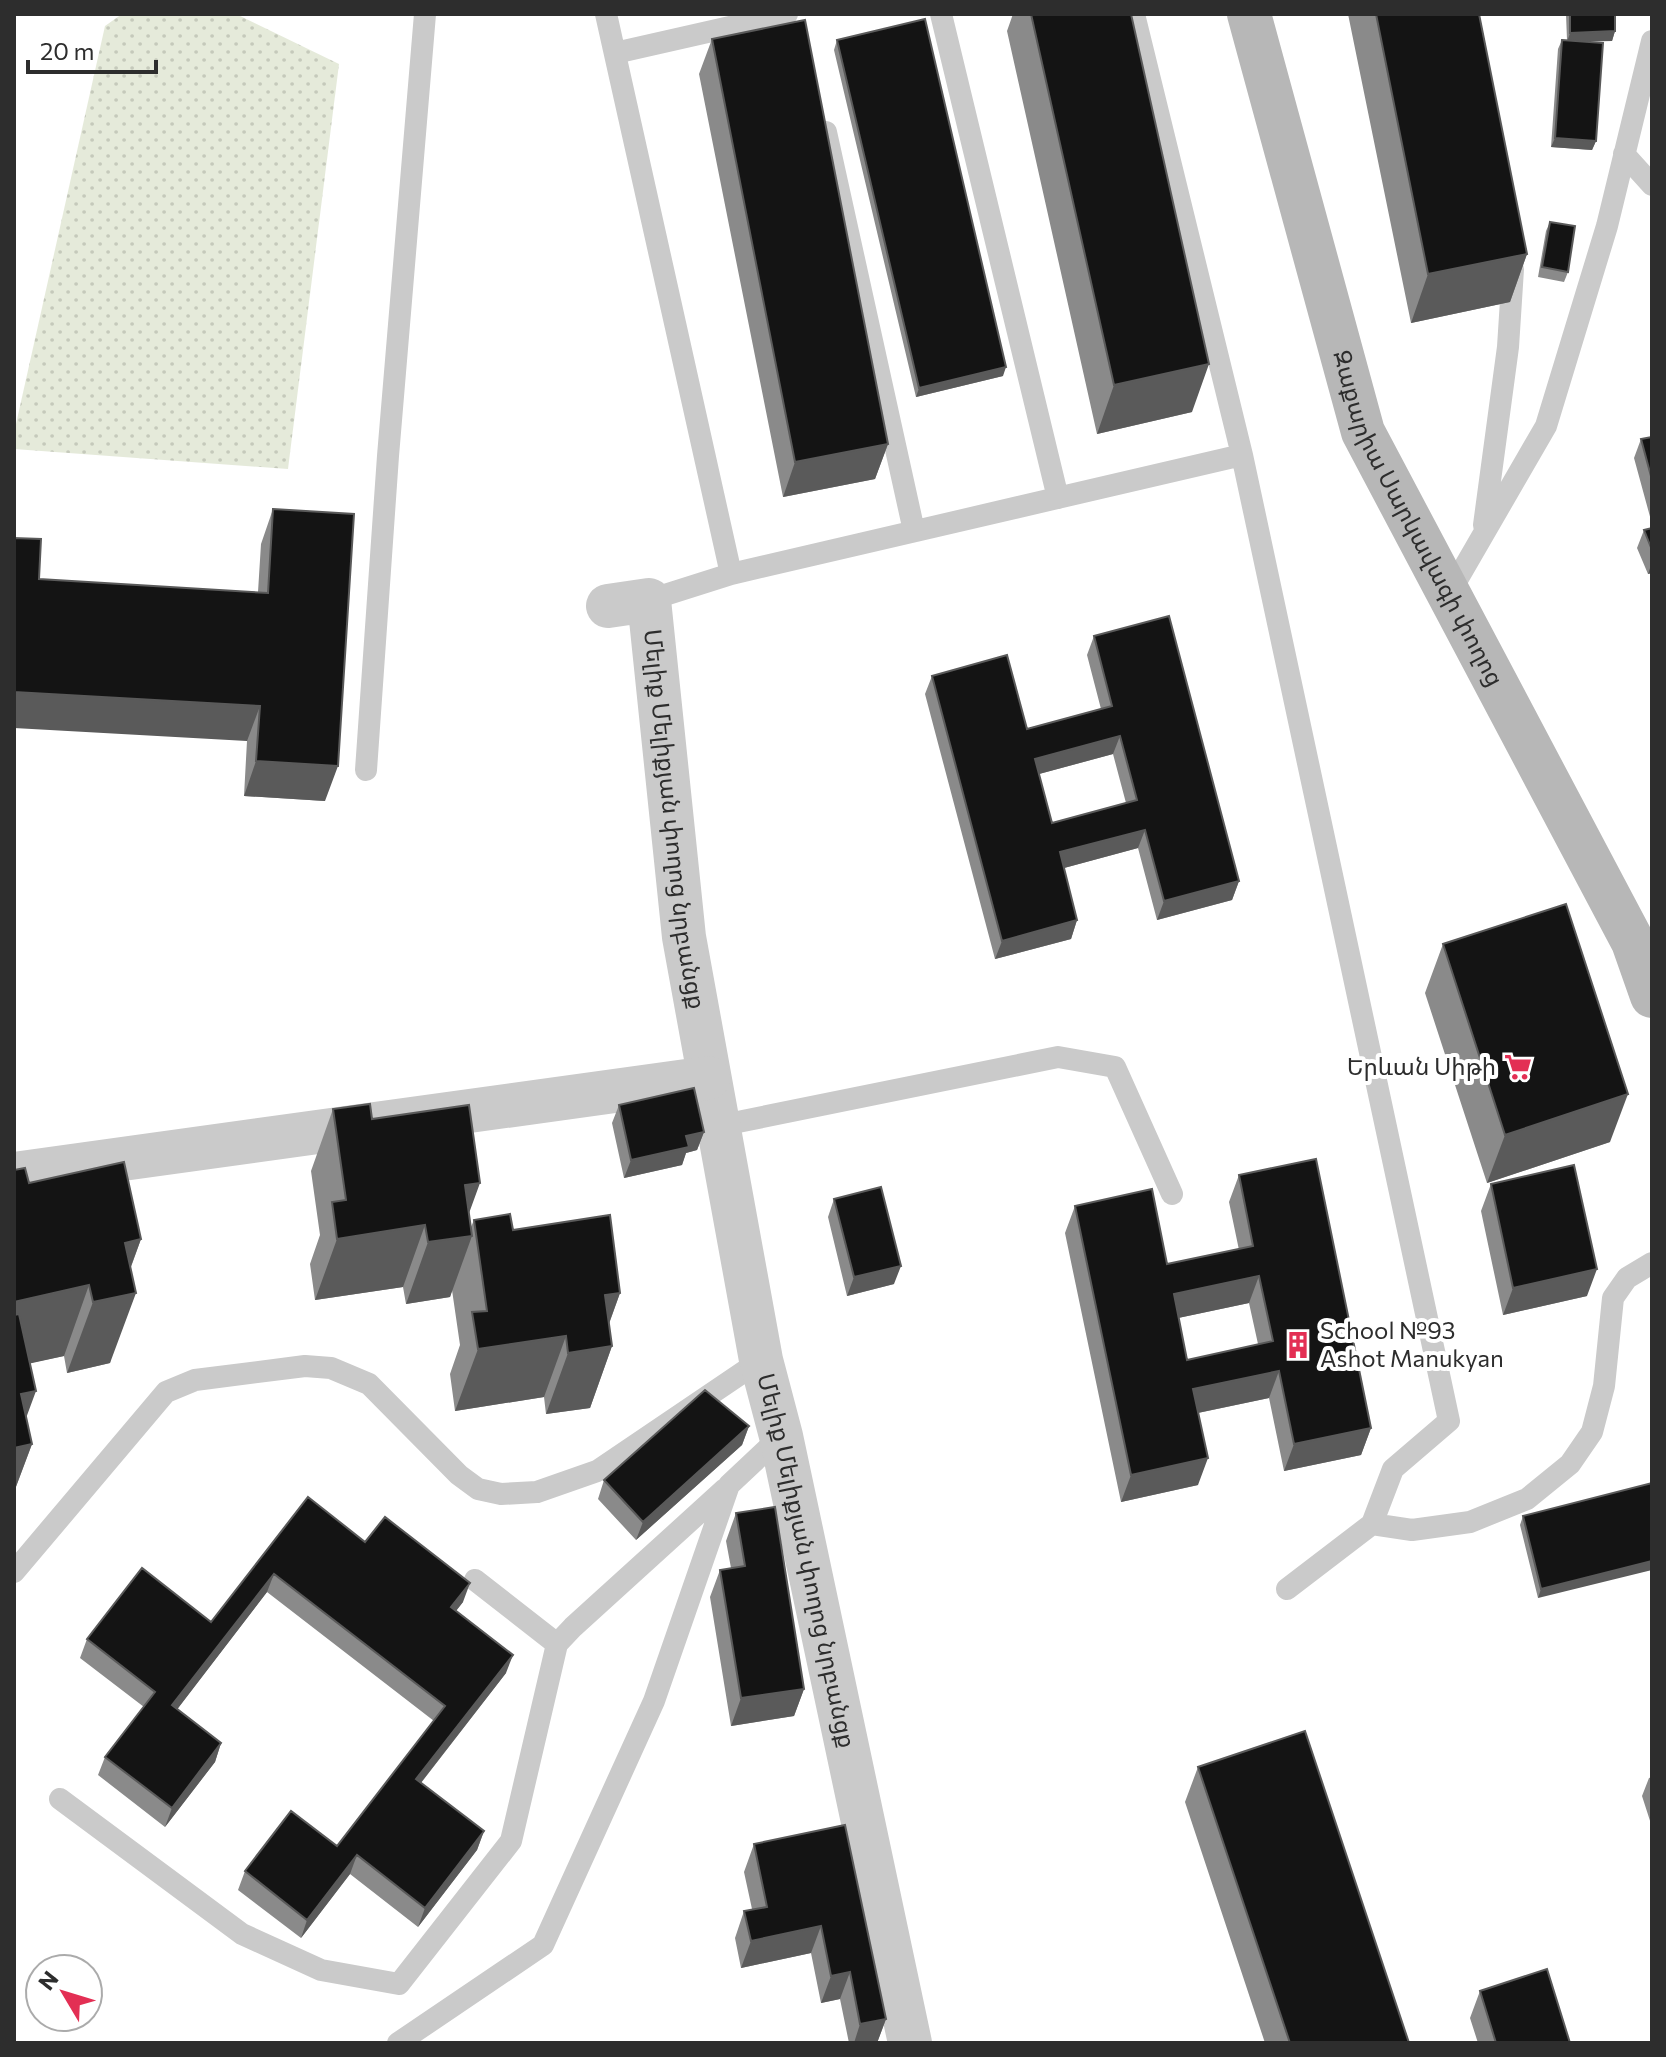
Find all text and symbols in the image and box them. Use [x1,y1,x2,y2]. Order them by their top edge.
scale bar [28,24,156,74]
text: 20 m [40,36,94,65]
street label: Զաքարիա Սարկավագի փողոց [1328,346,1511,691]
street label: Մելիք Մելիքյան փողոց նրբանցք [639,627,713,1011]
place label: Երևան Սիթի [1347,1051,1496,1081]
supermarket icon: Երևան Սիթի [1503,1052,1533,1082]
place label: School №93 Ashot Manukyan [1320,1315,1504,1372]
building icon: School №93 Ashot Manukyan [1283,1330,1313,1360]
street label: Մելիք Մելիքյան փողոց նրբանցք [752,1370,863,1750]
north arrow [24,1953,104,2033]
text: N [32,1966,64,1995]

